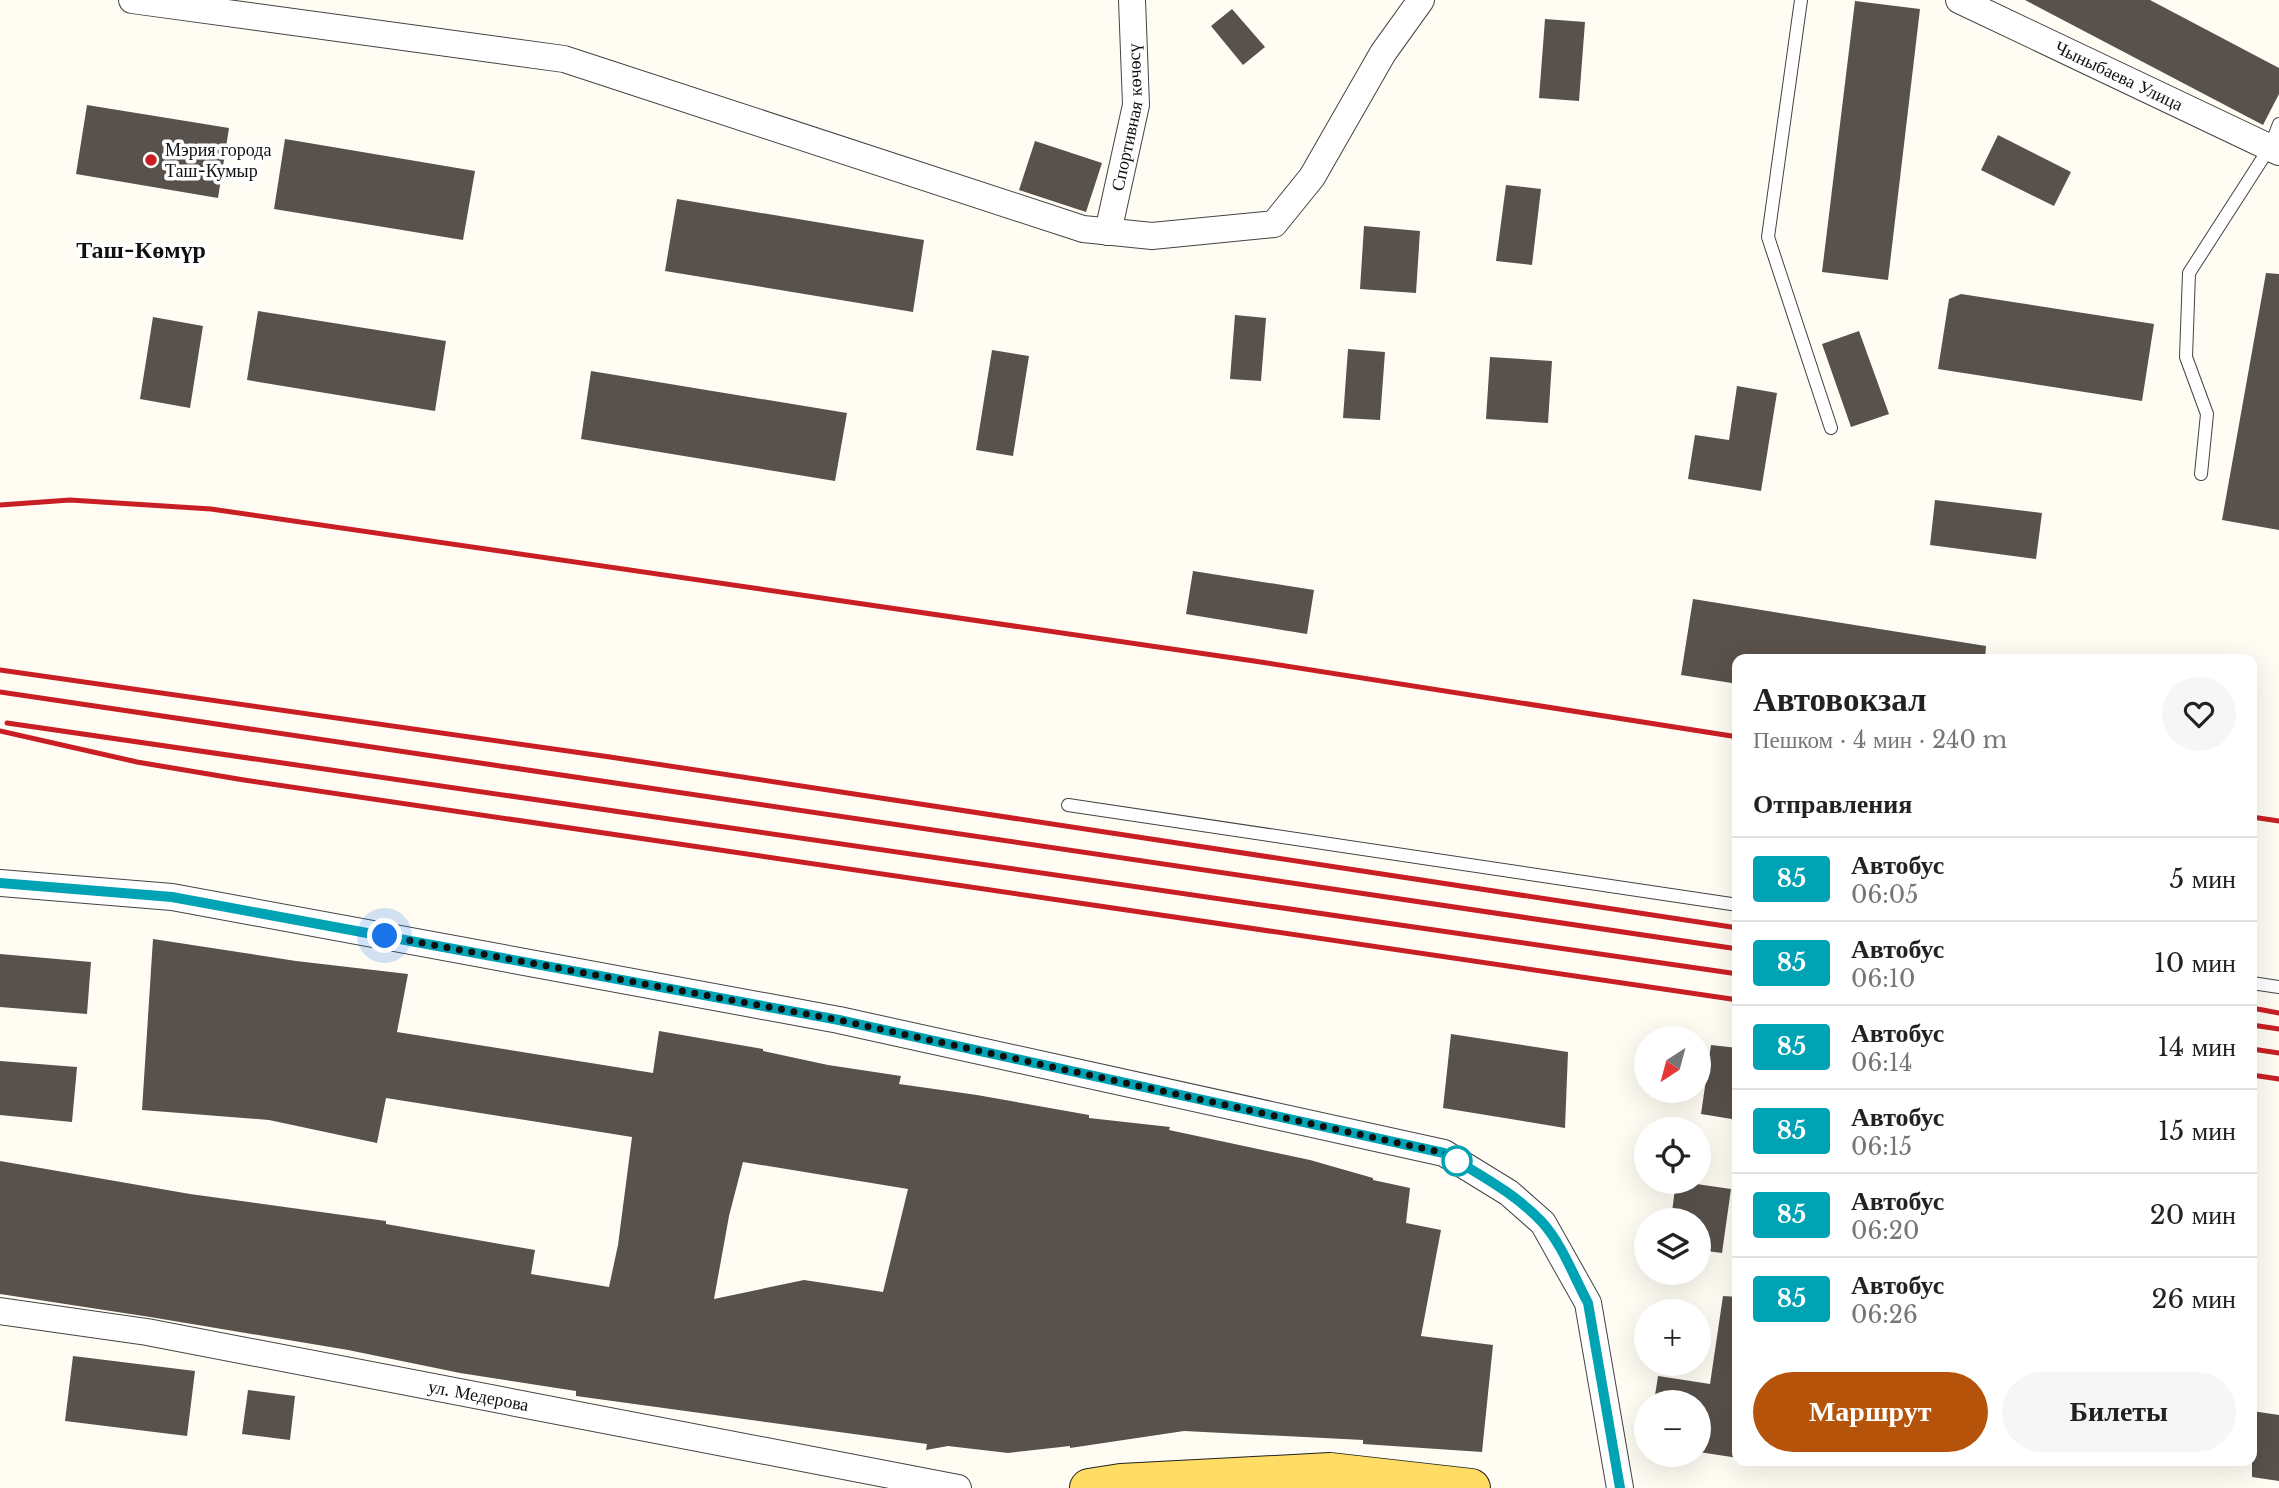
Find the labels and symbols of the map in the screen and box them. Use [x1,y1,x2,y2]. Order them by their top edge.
street label: Чыныбаева Улица [2051,36,2186,116]
street label: Спортивная көчөсү [1106,43,1148,193]
place label: Мэрия города Таш-Кумыр [165,139,271,182]
marker: Мэрия города Таш-Кумыр [143,152,159,168]
district label: Таш-Көмүр [76,235,206,264]
your location [367,918,402,953]
north arrow [1634,1026,1712,1102]
unlabelled marker [1442,1146,1472,1176]
street label: ул. Медерова [426,1375,531,1416]

